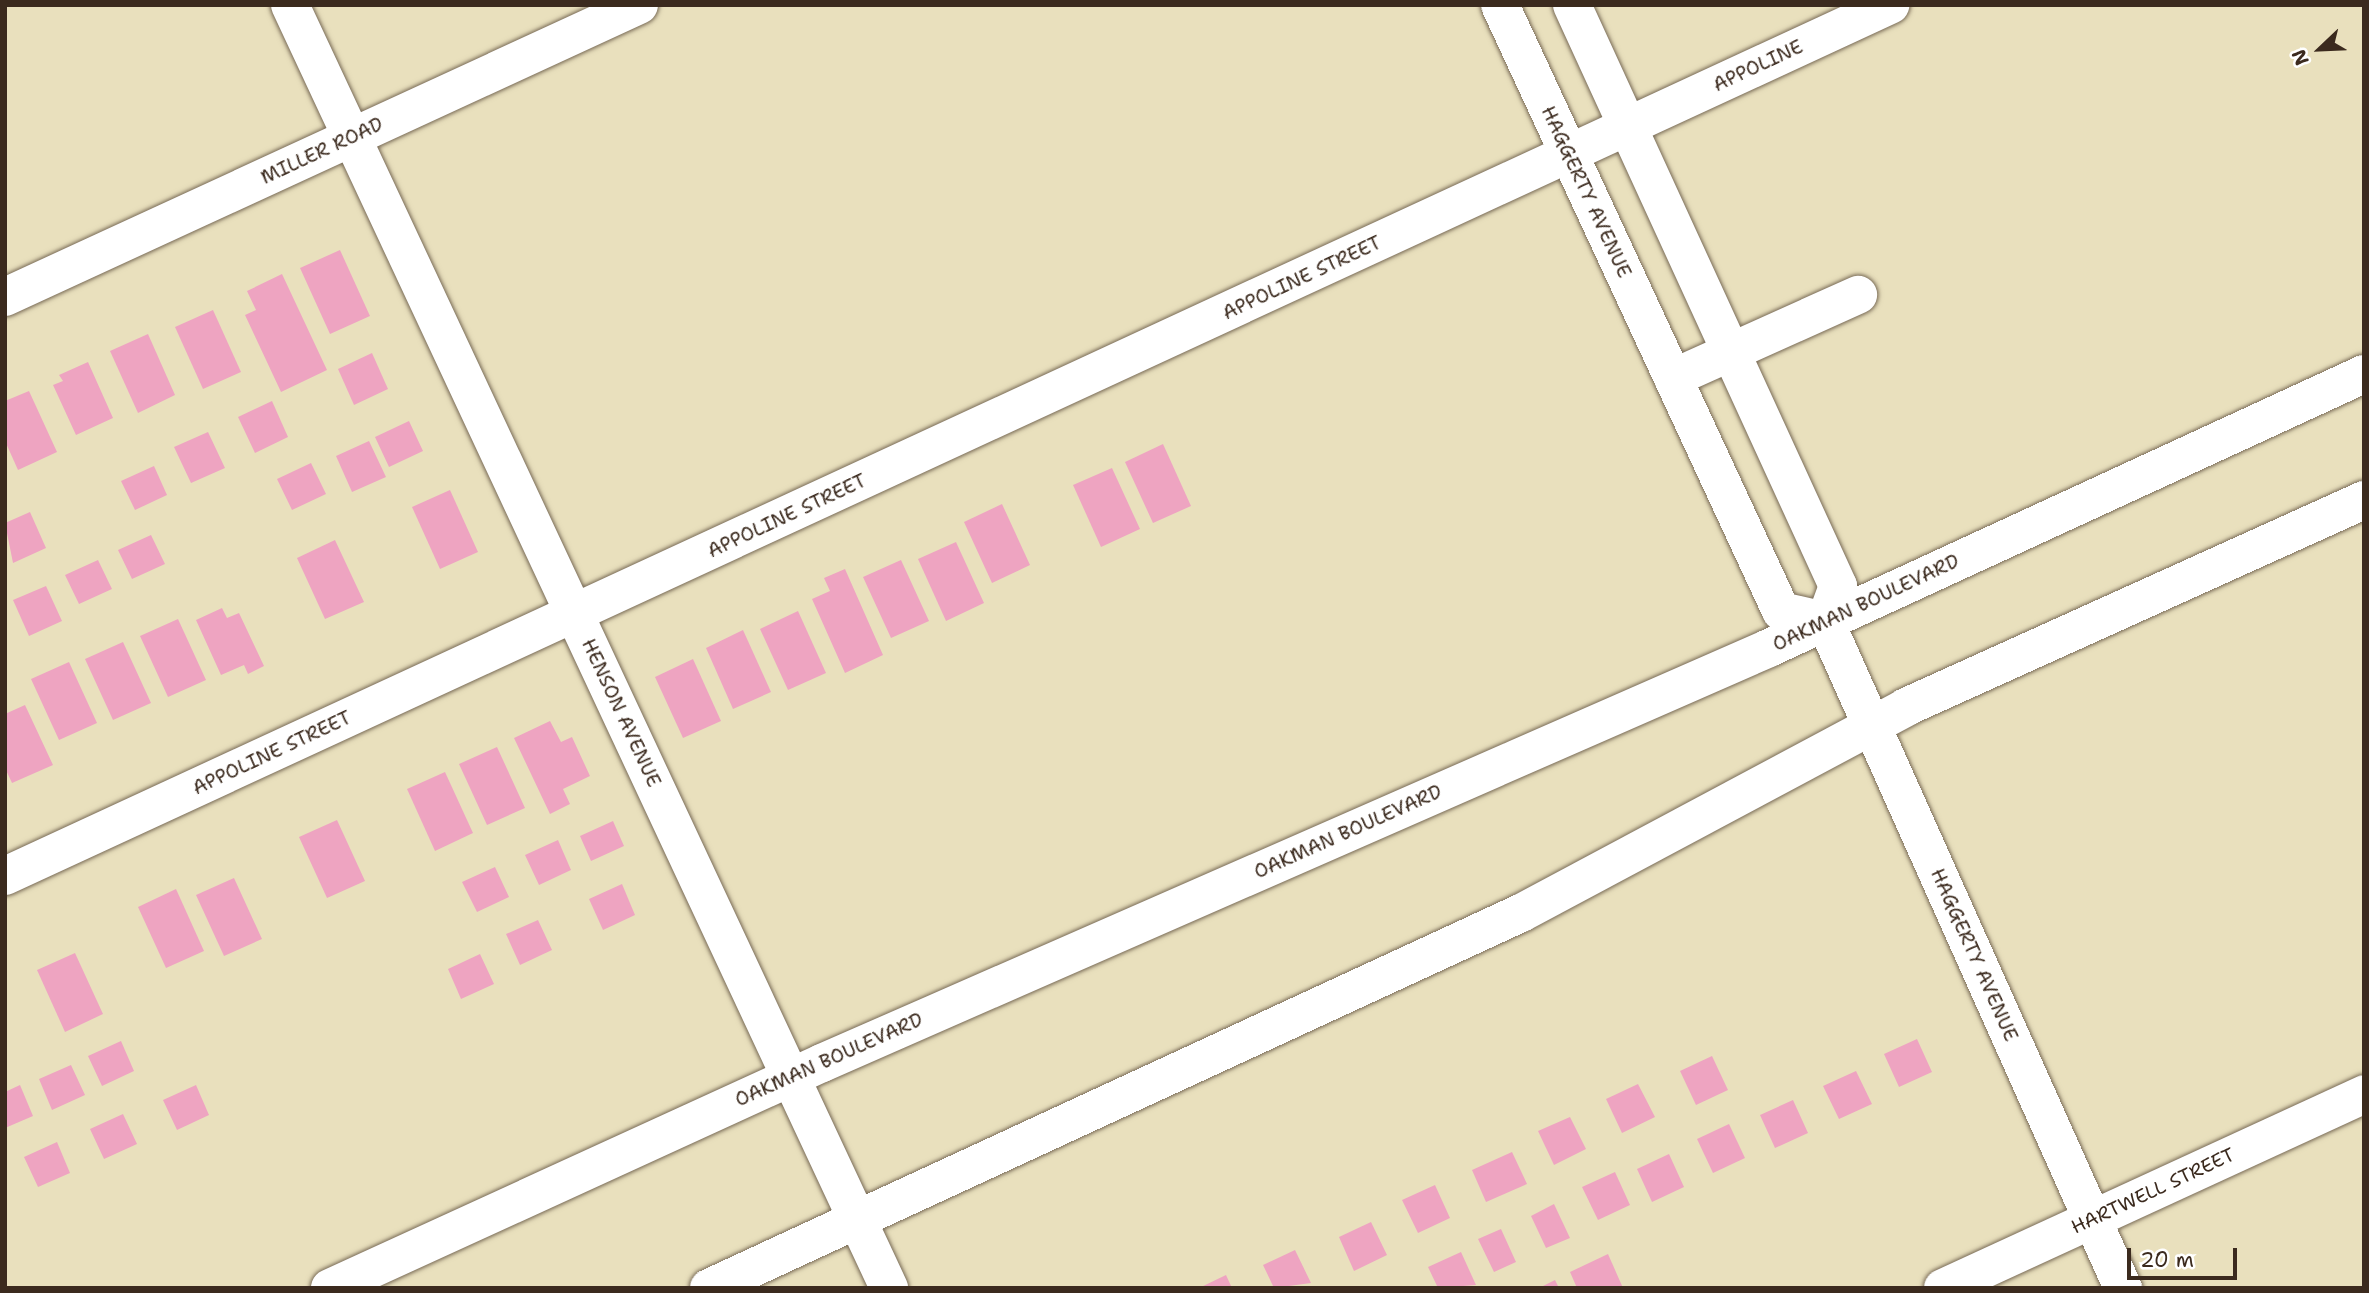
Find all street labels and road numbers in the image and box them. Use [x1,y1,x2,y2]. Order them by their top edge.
street label: APPOLINE [1709,35,1807,97]
street label: HAGGERTY AVENUE [1536,103,1636,281]
street label: MILLER ROAD [257,113,387,189]
street label: APPOLINE STREET [1219,231,1385,325]
street label: APPOLINE STREET [704,469,870,563]
street label: OAKMAN BOULEVARD [1769,550,1963,656]
street label: HENSON AVENUE [577,635,665,791]
street label: APPOLINE STREET [189,706,355,800]
street label: OAKMAN BOULEVARD [1251,780,1445,884]
street label: HAGGERTY AVENUE [1926,865,2022,1045]
street label: OAKMAN BOULEVARD [732,1008,926,1112]
street label: HARTWELL STREET [2068,1143,2238,1239]

